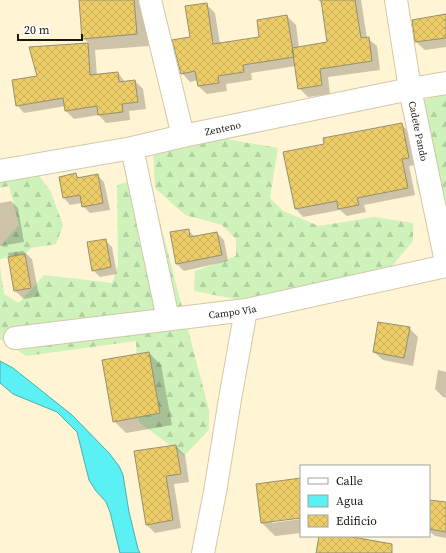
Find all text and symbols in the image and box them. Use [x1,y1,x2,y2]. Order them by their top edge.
scale bar [18,16,82,42]
text: 20 m [24,22,50,38]
street label: Cadete Pando [406,100,431,163]
street label: Zenteno [204,118,242,138]
street label: Campo Via [208,301,258,321]
legend [300,465,430,537]
text: Calle [336,473,363,489]
text: Agua [336,493,364,509]
text: Edificio [336,513,377,529]

